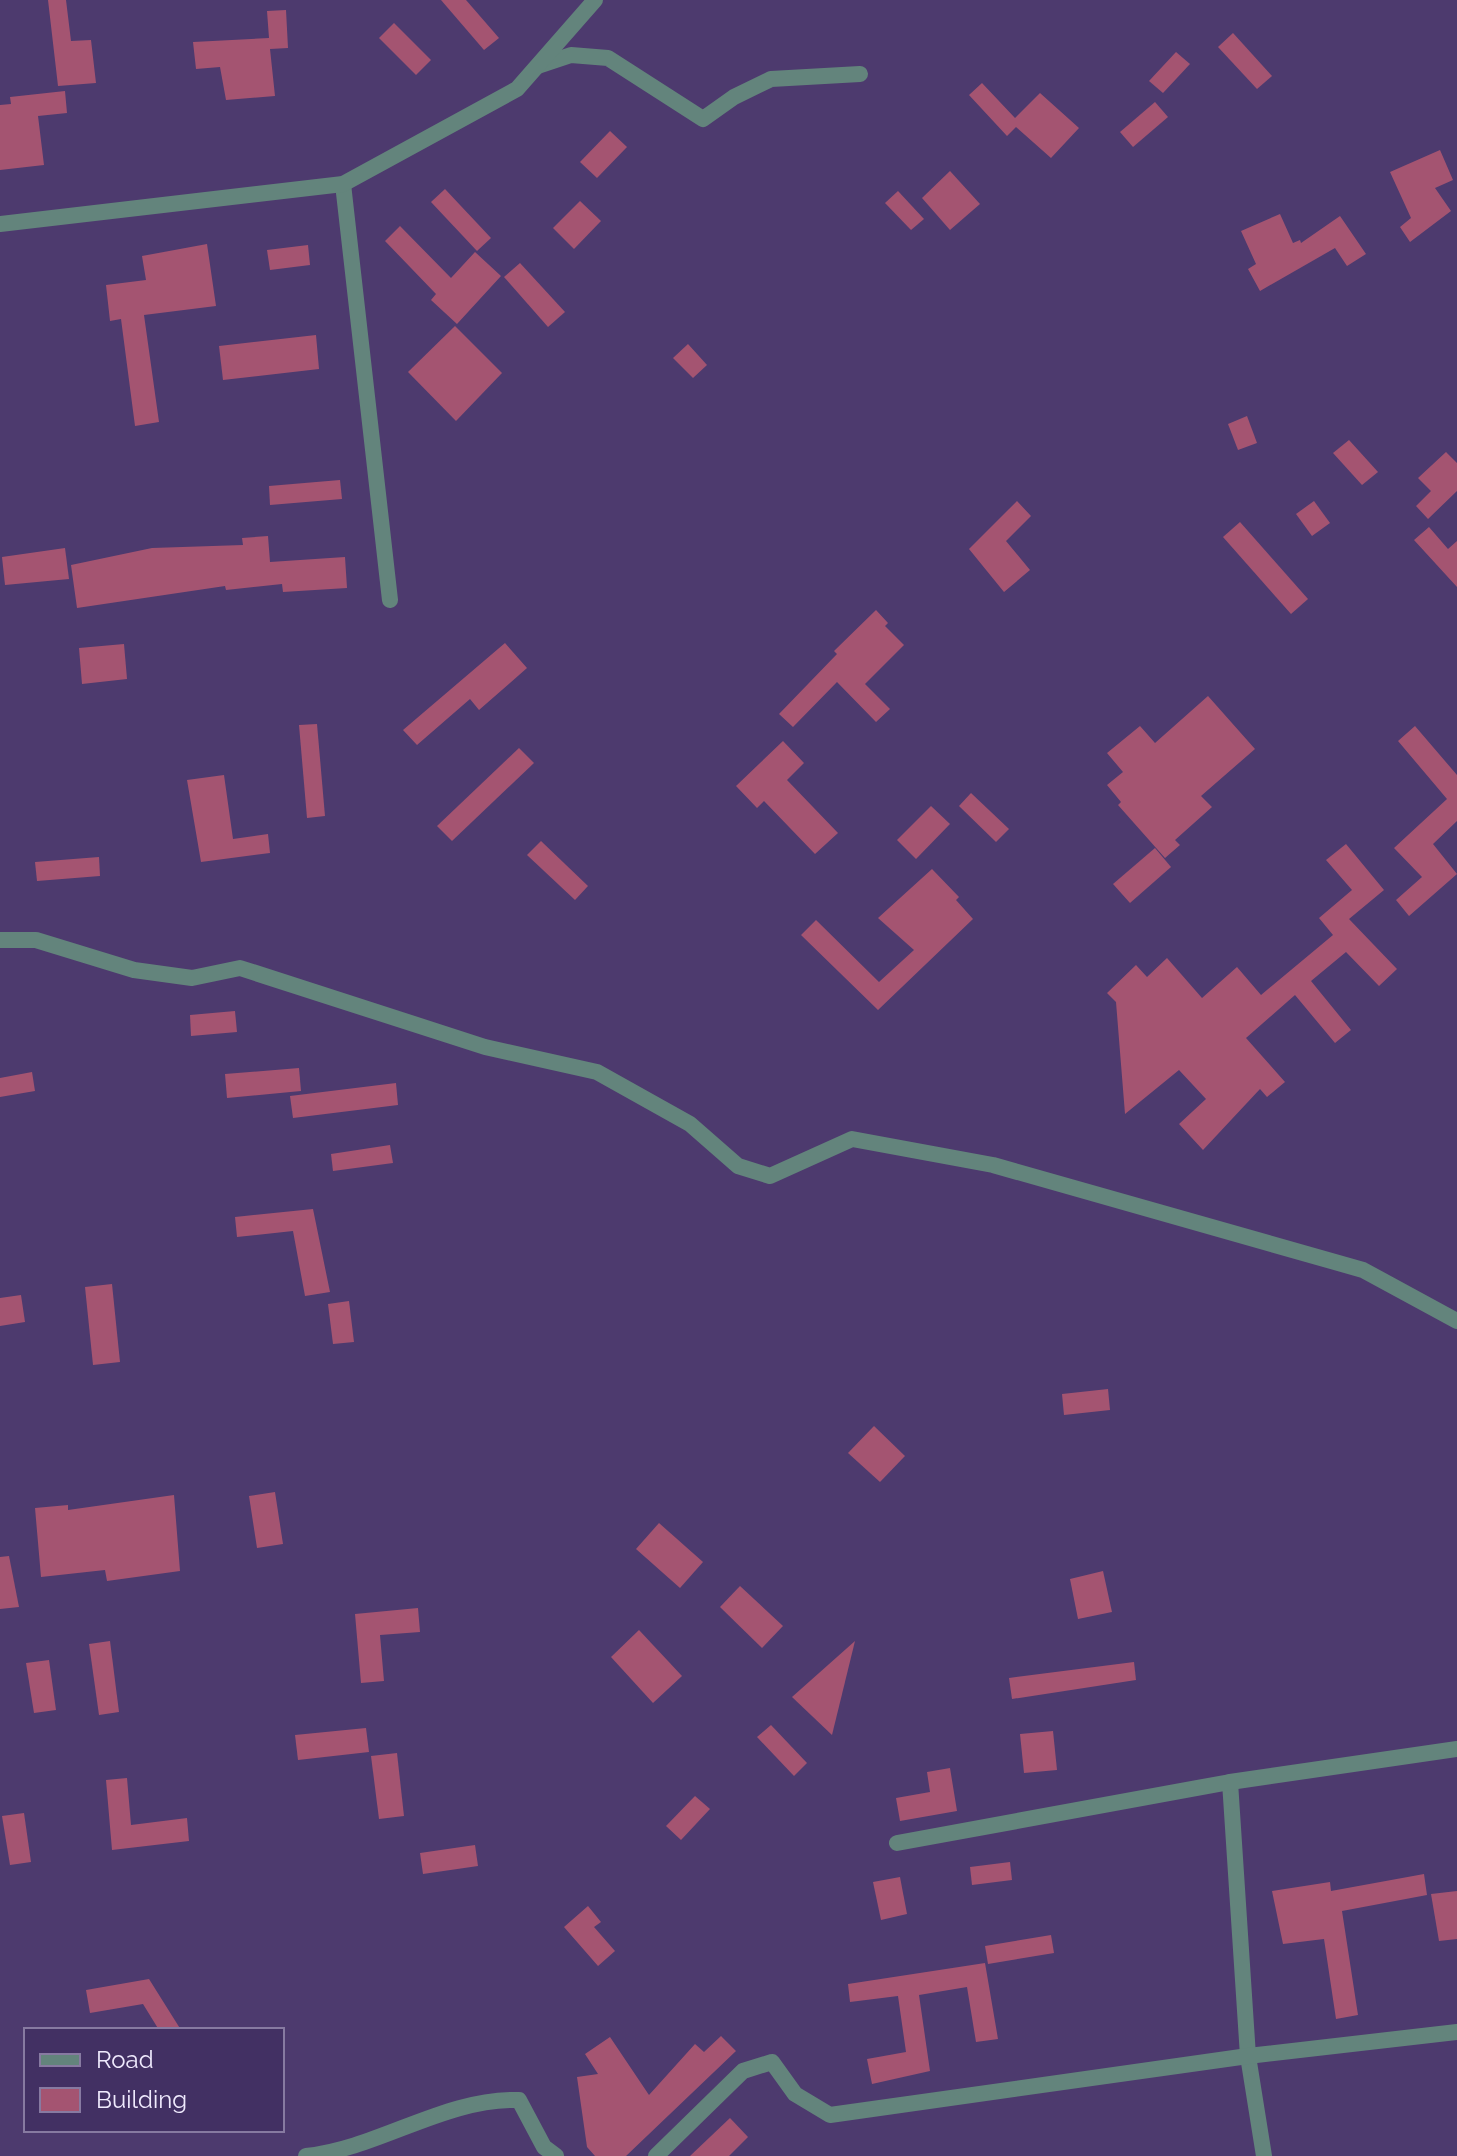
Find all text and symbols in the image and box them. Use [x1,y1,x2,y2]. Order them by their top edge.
legend [24,2028,284,2132]
text: Road [96,2045,154,2074]
text: Building [96,2085,187,2114]

